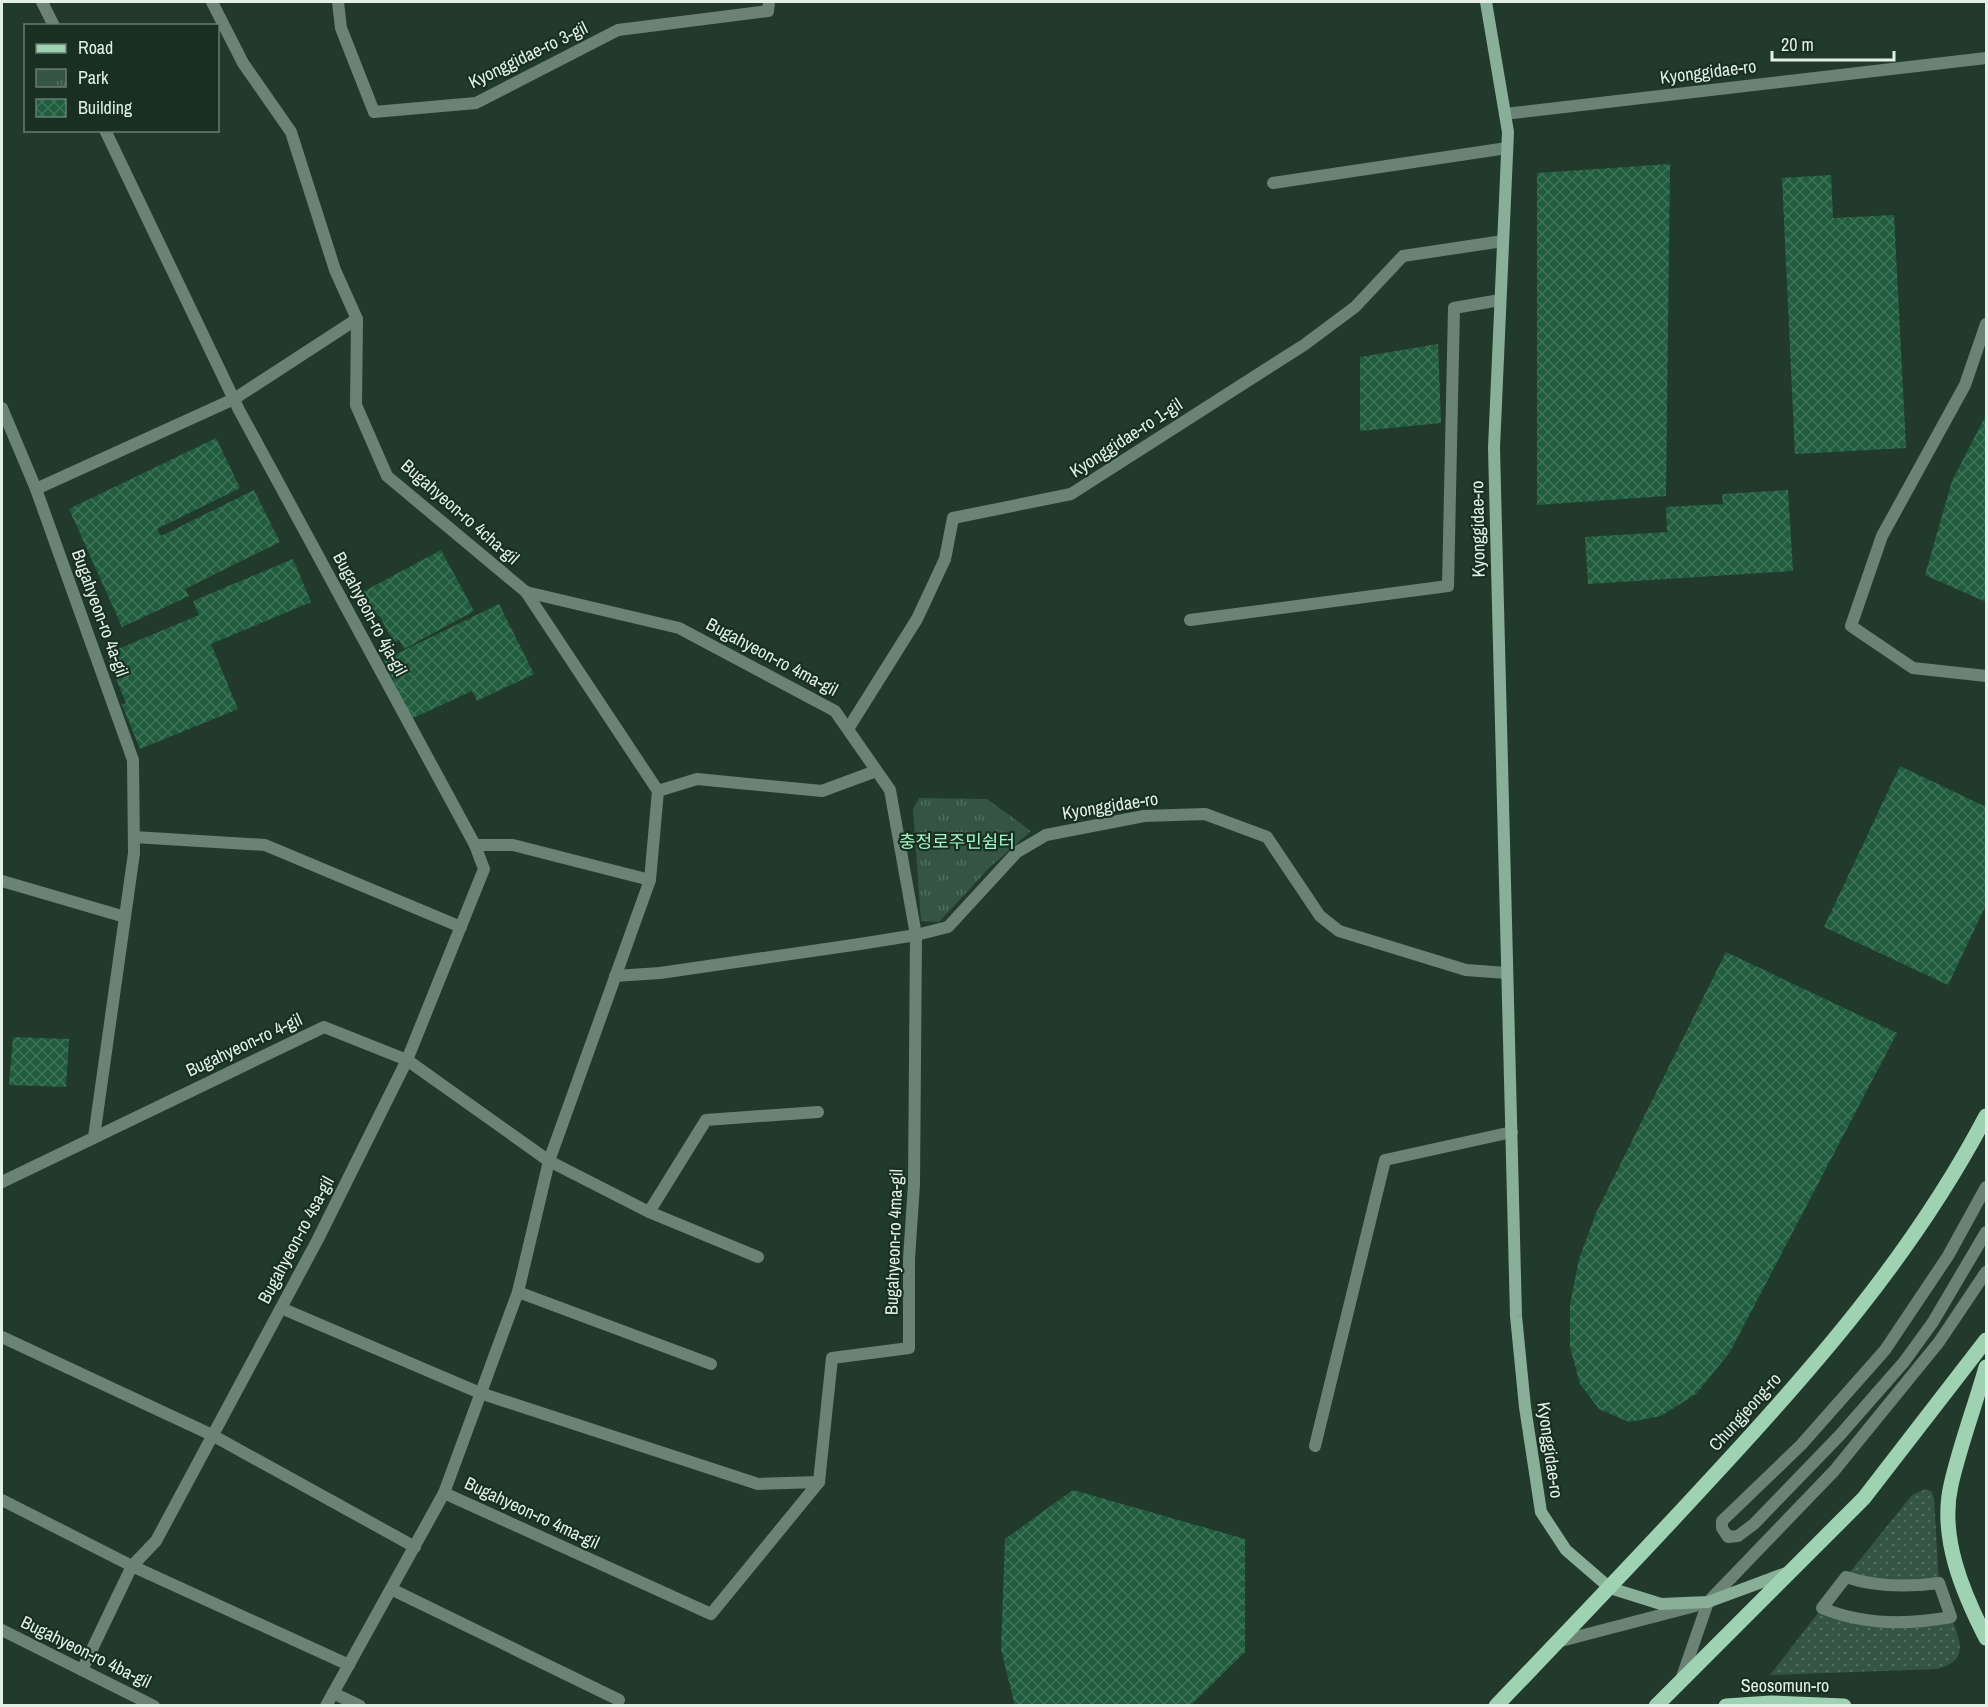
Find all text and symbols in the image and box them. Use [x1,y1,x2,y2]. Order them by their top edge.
street label: Kyonggidae-ro 3-gil [464,15,592,94]
legend [24,24,219,132]
scale bar [1772,24,1894,62]
text: 20 m [1781,32,1814,57]
text: Road [78,35,113,60]
street label: Kyonggidae-ro [1658,53,1758,90]
text: Park [78,65,109,90]
text: Building [78,95,133,120]
street label: Kyonggidae-ro 1-gil [1065,392,1187,483]
street label: Bugahyeon-ro 4cha-gil [396,453,525,570]
street label: Kyonggidae-ro [1464,480,1491,578]
street label: Bugahyeon-ro 4a-gil [66,546,135,680]
street label: Bugahyeon-ro 4ja-gil [327,547,414,680]
street label: Bugahyeon-ro 4ma-gil [702,611,843,702]
street label: Kyonggidae-ro [1060,786,1160,825]
park label: 충정로주민쉼터 [899,829,1015,854]
street label: Bugahyeon-ro 4-gil [182,1007,306,1082]
street label: Bugahyeon-ro 4ma-gil [878,1169,909,1315]
street label: Bugahyeon-ro 4sa-gil [251,1172,340,1308]
street label: Chungjeong-ro [1703,1367,1787,1456]
street label: Kyonggidae-ro [1531,1400,1570,1500]
street label: Bugahyeon-ro 4ma-gil [461,1470,604,1555]
street label: Bugahyeon-ro 4ba-gil [17,1609,155,1694]
street label: Seosomun-ro [1741,1673,1829,1698]

